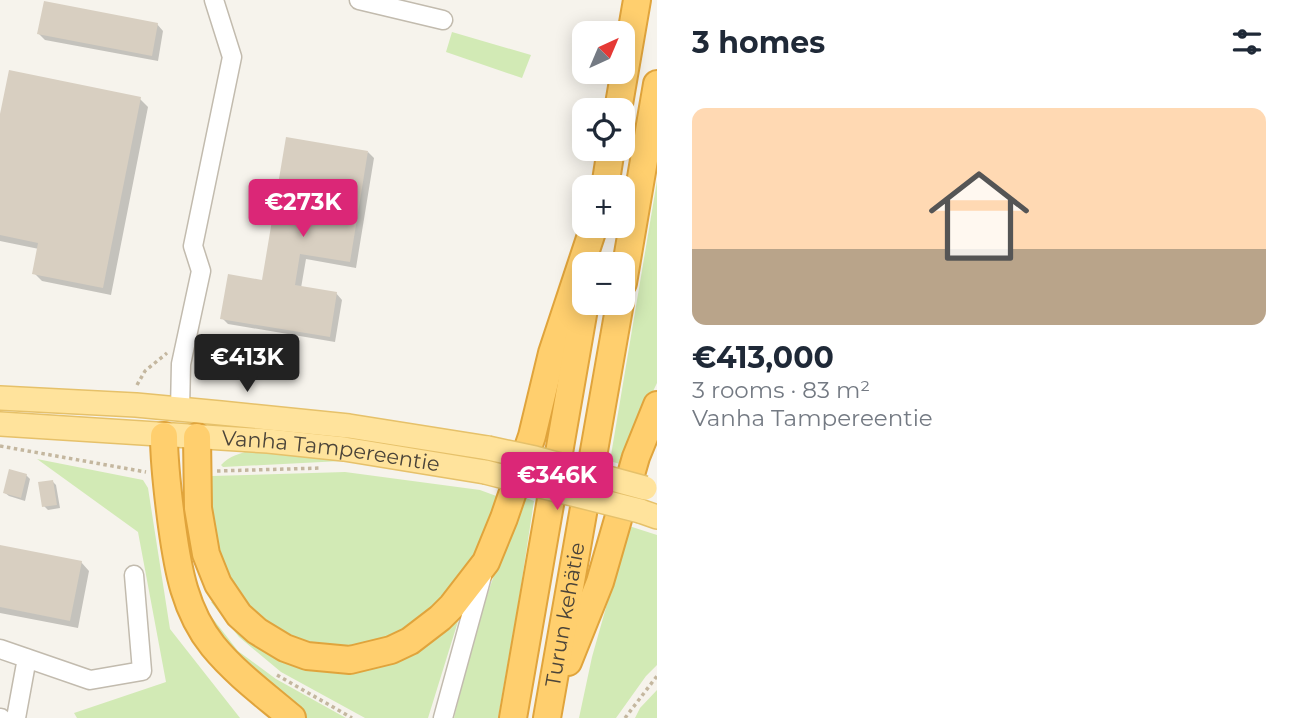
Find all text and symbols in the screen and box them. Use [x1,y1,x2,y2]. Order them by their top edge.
north arrow [572,21,635,84]
map controls [572,21,635,315]
icon: filters [1228,23,1266,61]
text: 3 homes [692,24,825,61]
button: locate [572,98,635,161]
icon: home [916,153,1042,279]
button: + [572,175,635,238]
pin: €273K [254,180,352,239]
text: €273K [265,188,341,216]
button: − [572,252,635,315]
pin: €413K [198,334,296,394]
text: €413,000 [692,339,834,376]
text: €413K [210,343,284,371]
text: 3 rooms · 83 m² [692,376,870,404]
text: Vanha Tampereentie [692,404,933,432]
street label: Vanha Tampereentie [221,425,442,476]
pin: €346K [508,452,606,512]
text: €346K [517,461,597,489]
street label: Turun kehätie [540,540,590,689]

